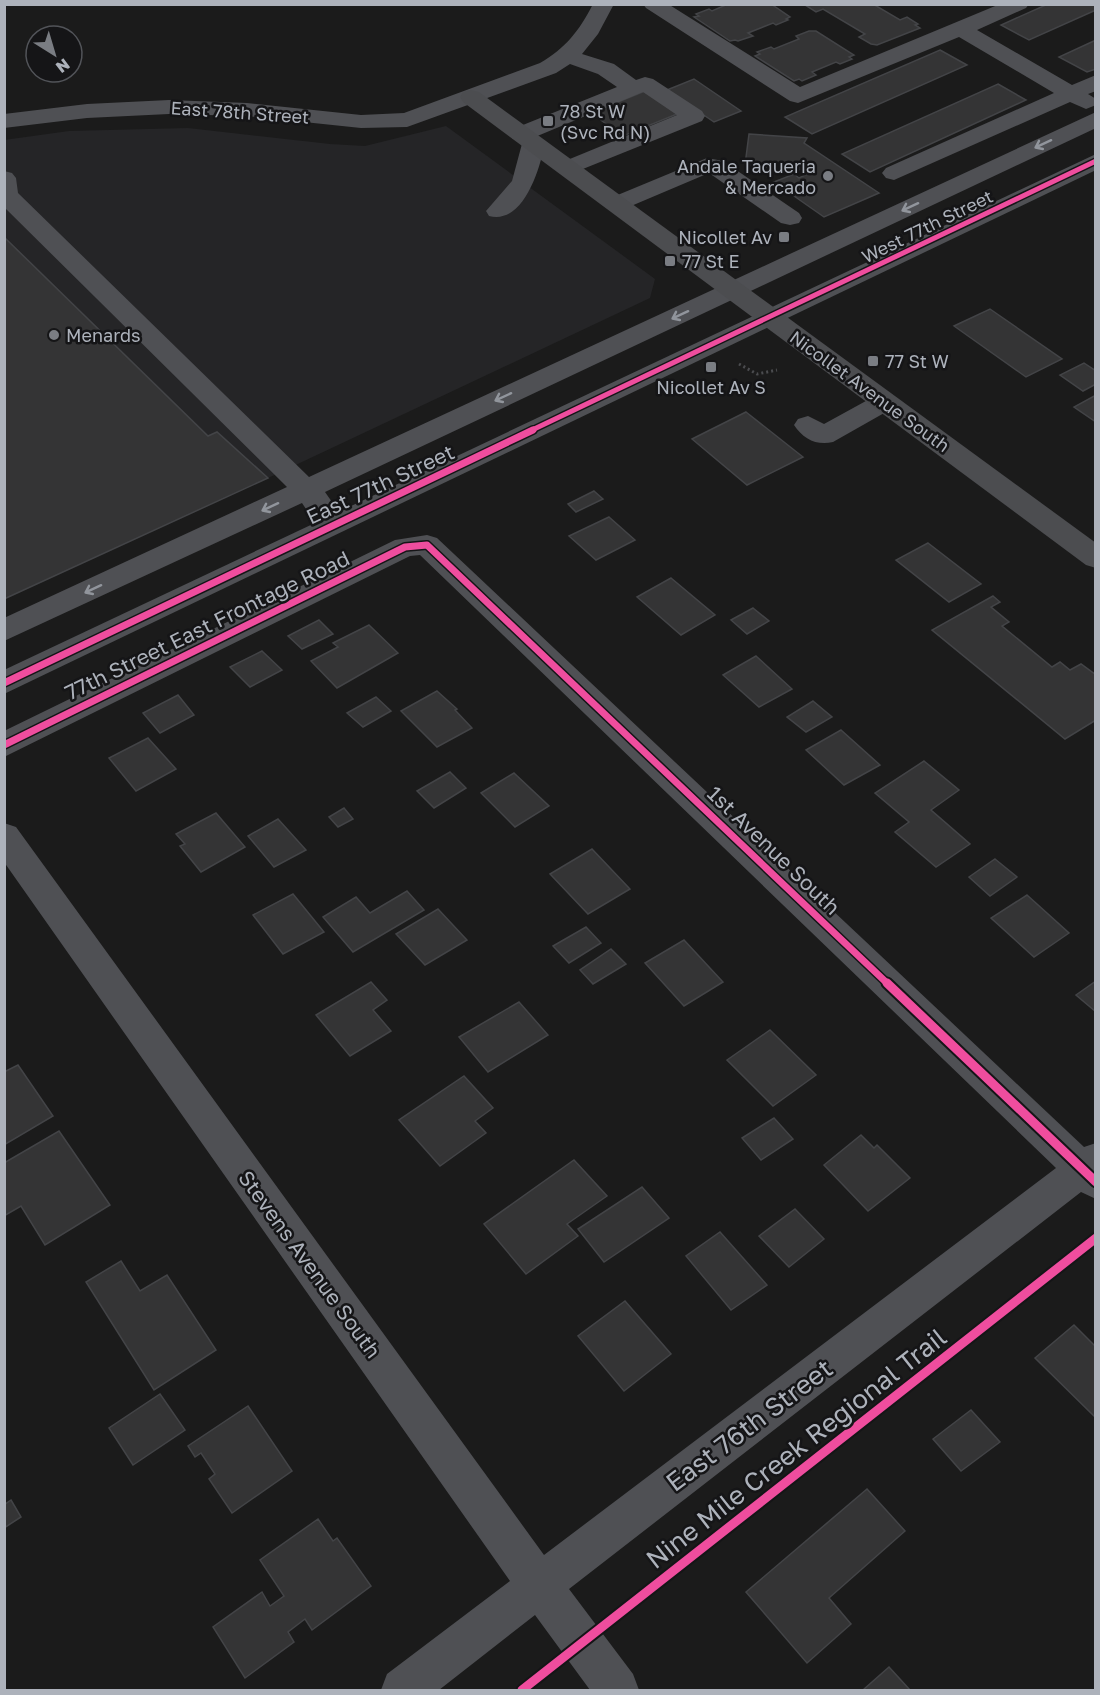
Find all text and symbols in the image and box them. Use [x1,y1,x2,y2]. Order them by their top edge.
north arrow [24,24,84,84]
text: N [52,54,74,78]
street label: East 78th Street [170,96,310,128]
place label: 78 St W (Svc Rd N) [560,100,650,143]
marker: 78 St W (Svc Rd N) [541,114,555,128]
one-way arrow [1034,139,1052,151]
place label: Andale Taqueria & Mercado [677,155,816,198]
marker: Andale Taqueria & Mercado [821,169,835,183]
street label: West 77th Street [858,185,996,267]
one-way arrow [901,201,919,213]
place label: Nicollet Av [678,226,772,248]
marker: Nicollet Av [777,230,791,244]
place label: 77 St E [682,250,739,272]
marker: 77 St E [663,254,677,268]
one-way arrow [672,309,690,321]
place label: Menards [66,324,141,346]
street label: Nicollet Avenue South [786,326,954,456]
marker: Menards [47,328,61,342]
place label: 77 St W [885,350,949,372]
marker: 77 St W [866,354,880,368]
marker: Nicollet Av S [704,360,718,374]
place label: Nicollet Av S [656,376,766,398]
one-way arrow [495,392,513,404]
street label: East 77th Street [302,438,458,530]
one-way arrow [261,501,279,513]
street label: 77th Street East Frontage Road [60,545,354,705]
one-way arrow [84,584,102,596]
street label: 1st Avenue South [702,780,846,920]
street label: Stevens Avenue South [233,1165,387,1363]
street label: Nine Mile Creek Regional Trail [640,1321,952,1575]
street label: East 76th Street [660,1352,838,1498]

